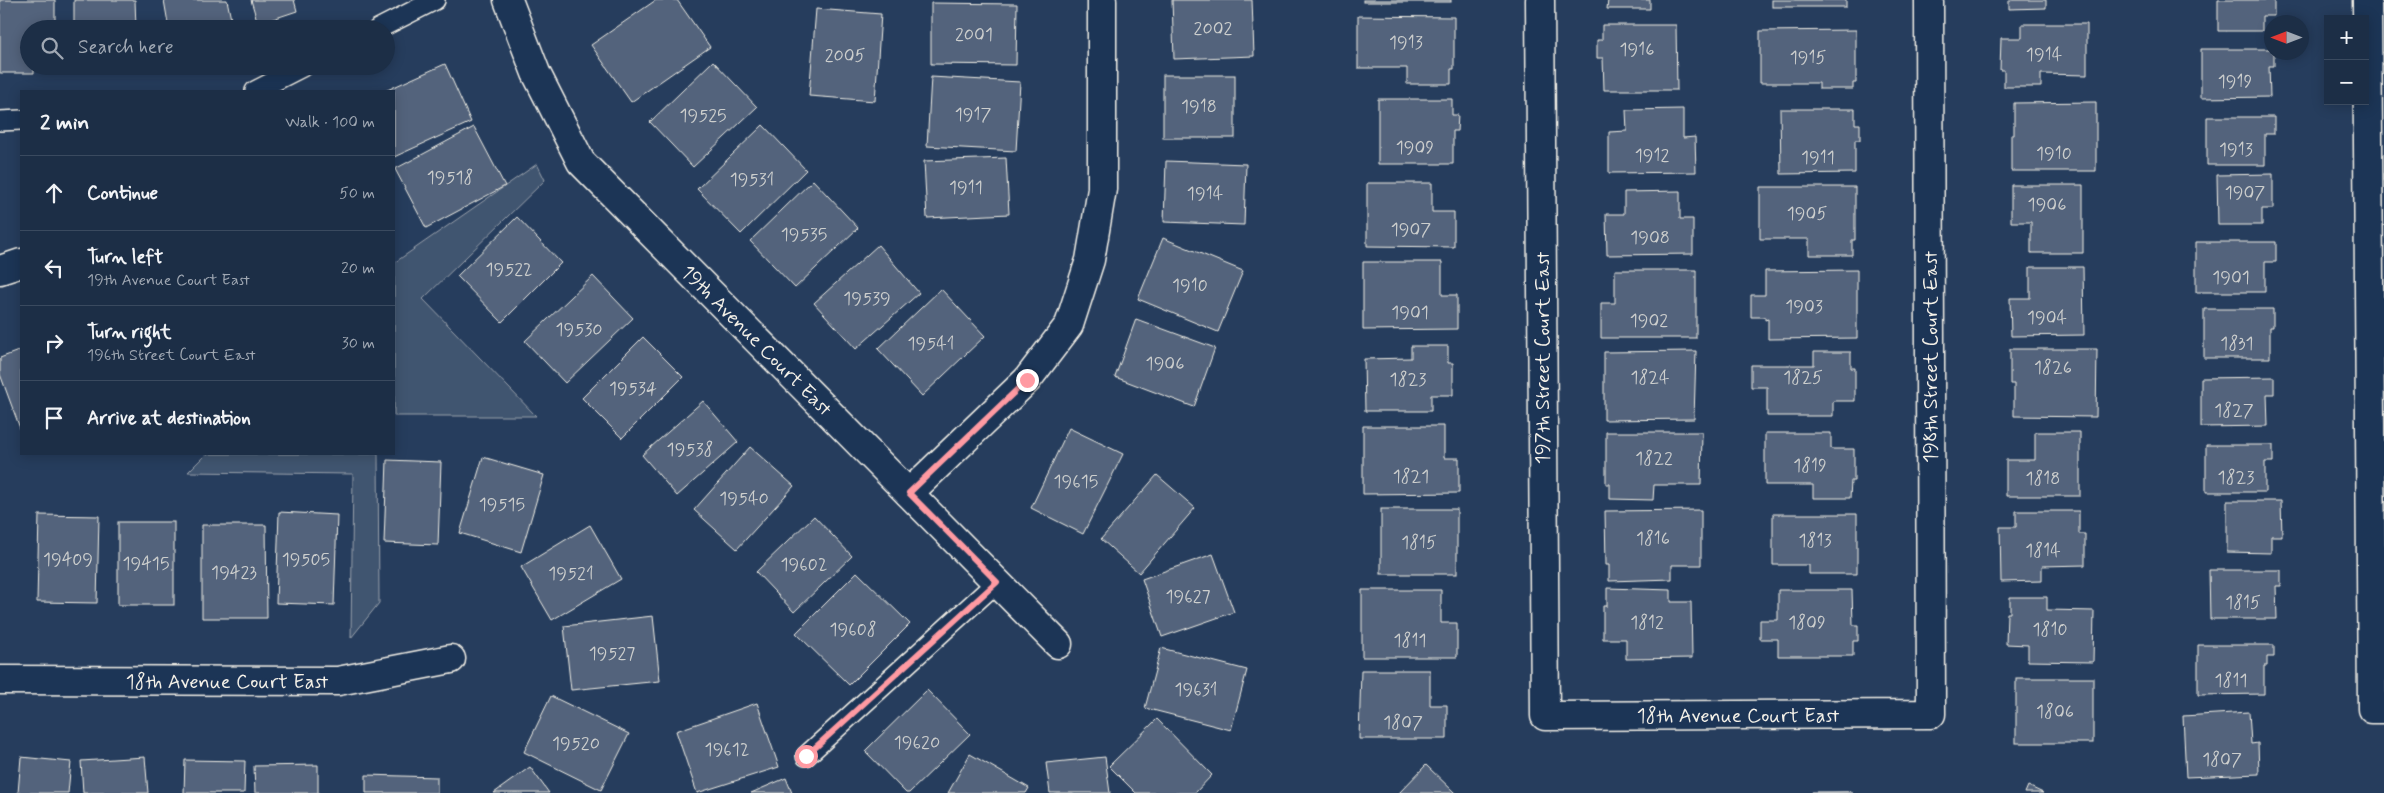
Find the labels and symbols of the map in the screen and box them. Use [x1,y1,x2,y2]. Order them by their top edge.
north arrow [2264,15,2309,60]
house number: 2002 [1194,17,1233,41]
house number: 2001 [955,23,993,47]
house number: 1913 [1389,31,1423,55]
house number: 1916 [1620,38,1655,62]
house number: 1914 [2026,43,2062,67]
house number: 2005 [825,44,866,68]
house number: 1915 [1790,46,1826,70]
house number: 1919 [2218,70,2252,94]
house number: 1918 [1181,95,1217,119]
house number: 1917 [955,103,991,127]
house number: 19525 [679,104,727,128]
house number: 1909 [1396,136,1434,160]
house number: 1913 [2219,138,2253,162]
house number: 1910 [2036,142,2072,166]
house number: 1912 [1635,144,1669,168]
house number: 1911 [1801,146,1835,170]
house number: 19518 [427,166,473,190]
house number: 19531 [730,168,774,192]
house number: 1911 [949,176,983,200]
house number: 1907 [2225,181,2265,205]
house number: 1914 [1187,182,1223,206]
house number: 1906 [2028,193,2066,217]
house number: 1905 [1787,202,1827,226]
house number: 1907 [1391,218,1431,242]
house number: 19535 [781,223,827,247]
house number: 1908 [1630,226,1670,250]
street label: 198th Street Court East [1918,251,1945,463]
street label: 197th Street Court East [1530,252,1557,464]
house number: 19522 [485,258,533,282]
street label: 19th Avenue Court East [674,260,838,423]
house number: 1901 [2212,266,2250,290]
house number: 1910 [1172,274,1208,298]
house number: 19539 [843,287,891,311]
house number: 1903 [1785,295,1823,319]
house number: 1901 [1391,301,1429,325]
house number: 1904 [2027,306,2067,330]
house number: 1902 [1630,309,1668,333]
house number: 19530 [555,318,603,342]
house number: 19541 [908,332,955,356]
house number: 1831 [2220,332,2254,356]
house number: 1906 [1146,352,1184,376]
house number: 1826 [2034,356,2072,380]
house number: 1824 [1630,366,1670,390]
house number: 1825 [1783,366,1823,390]
house number: 1823 [1390,368,1426,392]
route end [1016,369,1039,392]
house number: 19534 [609,377,657,401]
house number: 1827 [2214,399,2254,423]
house number: 19538 [667,438,713,462]
house number: 1822 [1635,447,1673,471]
house number: 1819 [1793,454,1827,478]
house number: 1821 [1393,465,1429,489]
house number: 1823 [2218,466,2254,490]
house number: 1818 [2025,467,2061,491]
house number: 19615 [1054,470,1098,494]
house number: 19540 [719,487,769,511]
house number: 19515 [479,493,525,517]
house number: 1816 [1636,527,1670,551]
house number: 1813 [1798,529,1832,553]
house number: 1815 [1401,531,1437,555]
house number: 1814 [2025,539,2061,563]
house number: 19409 [43,548,93,572]
house number: 19505 [282,548,330,572]
house number: 19415 [122,552,170,576]
house number: 19602 [781,553,827,577]
house number: 19423 [211,561,257,585]
house number: 19521 [548,562,594,586]
house number: 19627 [1165,585,1211,609]
house number: 1815 [2225,591,2261,615]
house number: 1812 [1630,611,1664,635]
house number: 1809 [1788,611,1826,635]
house number: 19608 [829,618,877,642]
house number: 1810 [2033,618,2067,642]
house number: 1811 [1394,629,1426,653]
house number: 19527 [589,642,635,666]
street label: 18th Avenue Court East [126,669,328,696]
house number: 1811 [2215,669,2247,693]
house number: 19631 [1174,678,1218,702]
house number: 1806 [2036,700,2074,724]
street label: 18th Avenue Court East [1637,703,1839,730]
house number: 1807 [1383,711,1423,735]
house number: 19620 [894,731,940,755]
house number: 19520 [552,732,600,756]
house number: 19612 [705,738,749,762]
route start [795,745,818,768]
house number: 1807 [2202,748,2242,772]

